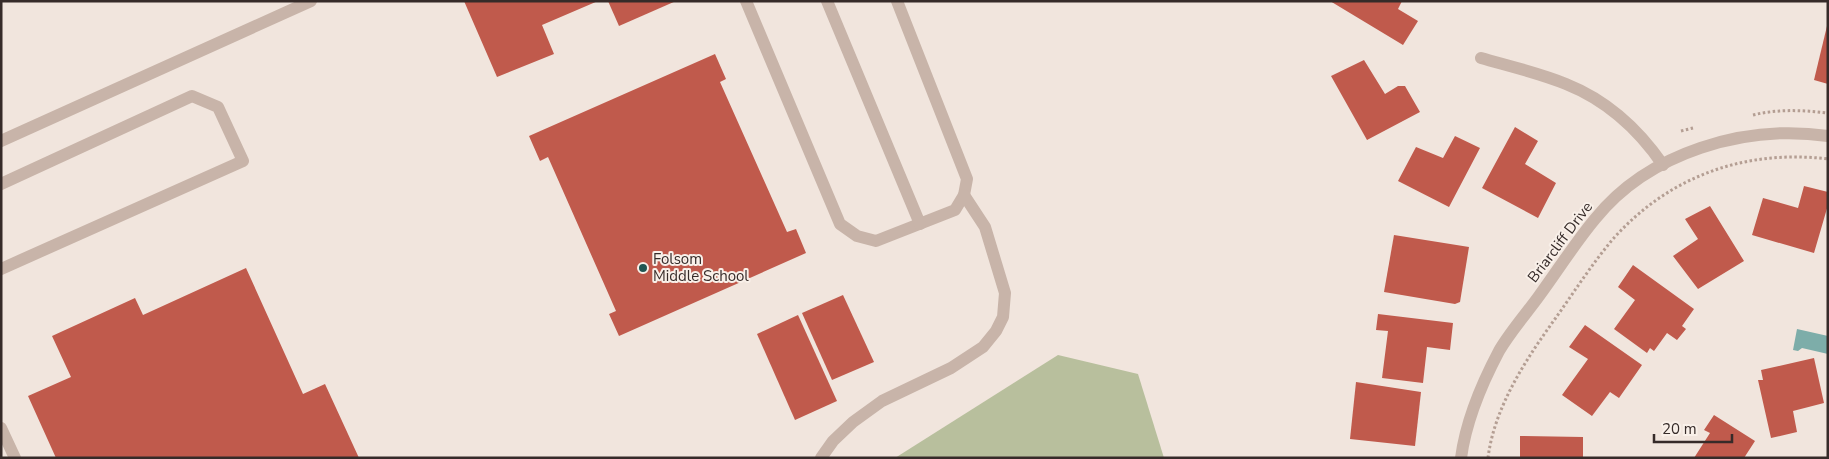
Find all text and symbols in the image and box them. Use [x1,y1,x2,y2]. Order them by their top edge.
street label: Briarcliff Drive [1523,198,1597,286]
place label: Folsom Middle School [653,249,749,286]
marker: Folsom Middle School [637,262,649,274]
scale bar [1654,412,1732,444]
text: 20 m [1662,419,1697,439]

